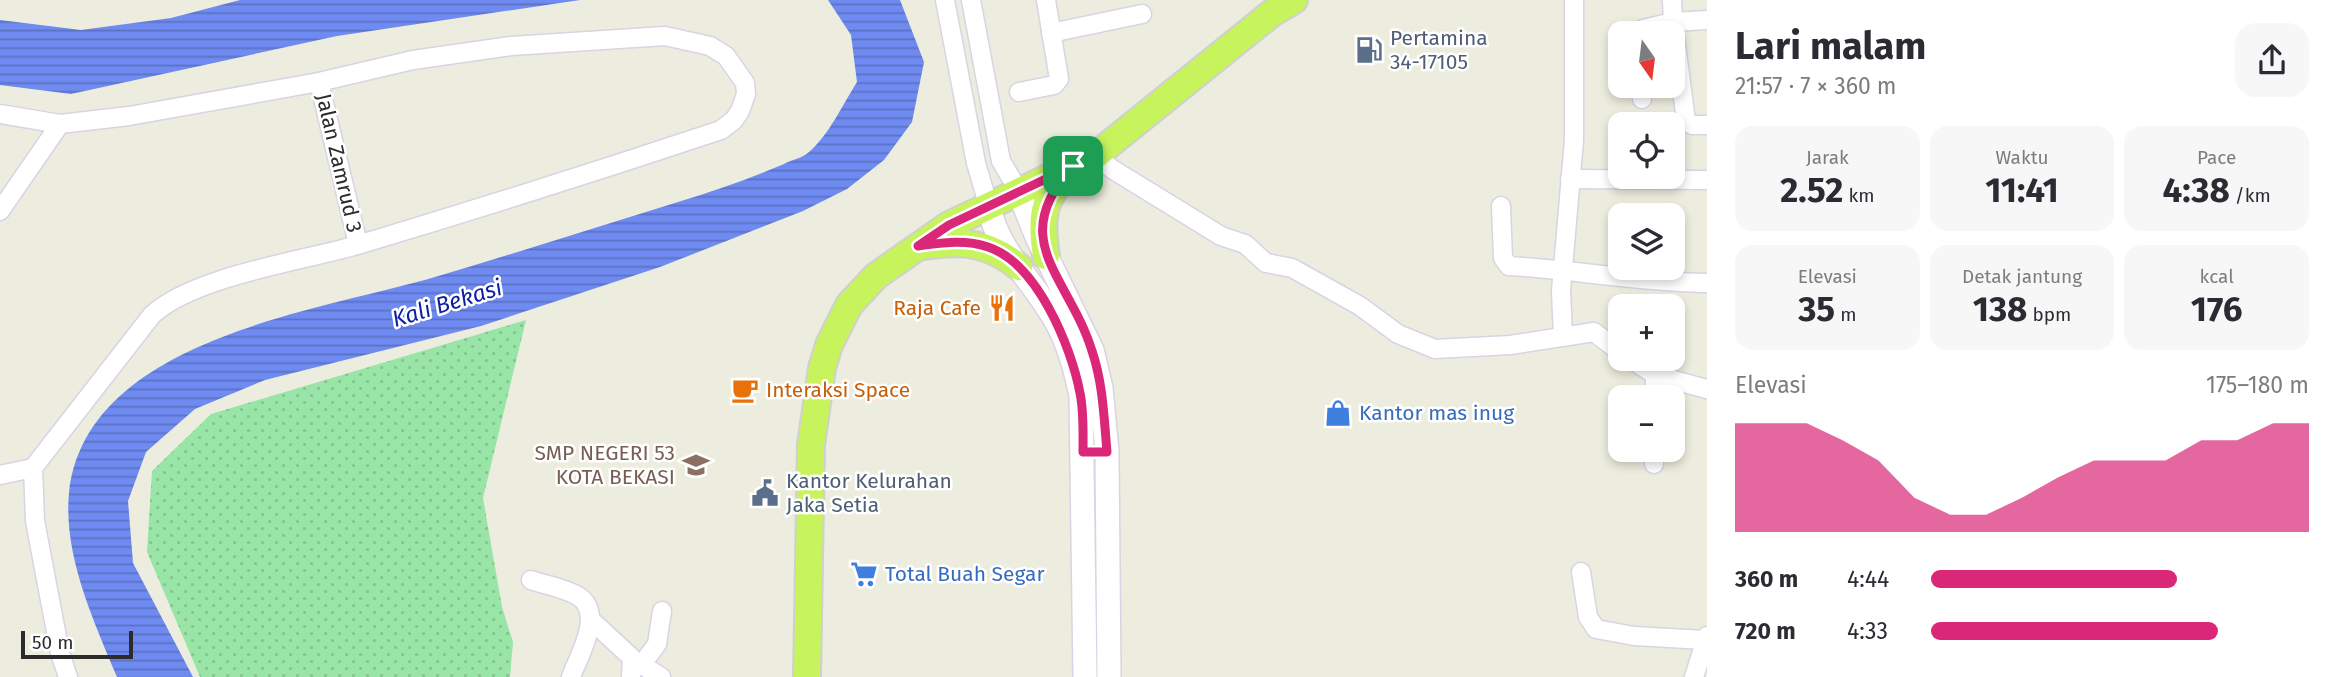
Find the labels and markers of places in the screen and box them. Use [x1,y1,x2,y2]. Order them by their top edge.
place label: Pertamina 34-17105 [1390,25,1488,75]
fuel station icon: Pertamina 34-17105 [1354,35,1384,65]
pin [1043,136,1103,196]
restaurant icon: Raja Cafe [987,293,1017,323]
place label: Raja Cafe [893,295,981,321]
cafe icon: Interaksi Space [730,375,760,405]
place label: Interaksi Space [766,377,910,403]
shop icon: Kantor mas inug [1323,398,1353,428]
place label: Kantor mas inug [1359,400,1514,426]
place label: SMP NEGERI 53 KOTA BEKASI [535,440,675,490]
school or university icon: SMP NEGERI 53 KOTA BEKASI [681,450,711,480]
place label: Kantor Kelurahan Jaka Setia [786,468,952,518]
public building icon: Kantor Kelurahan Jaka Setia [750,478,780,508]
supermarket icon: Total Buah Segar [849,559,879,589]
place label: Total Buah Segar [885,561,1045,587]

